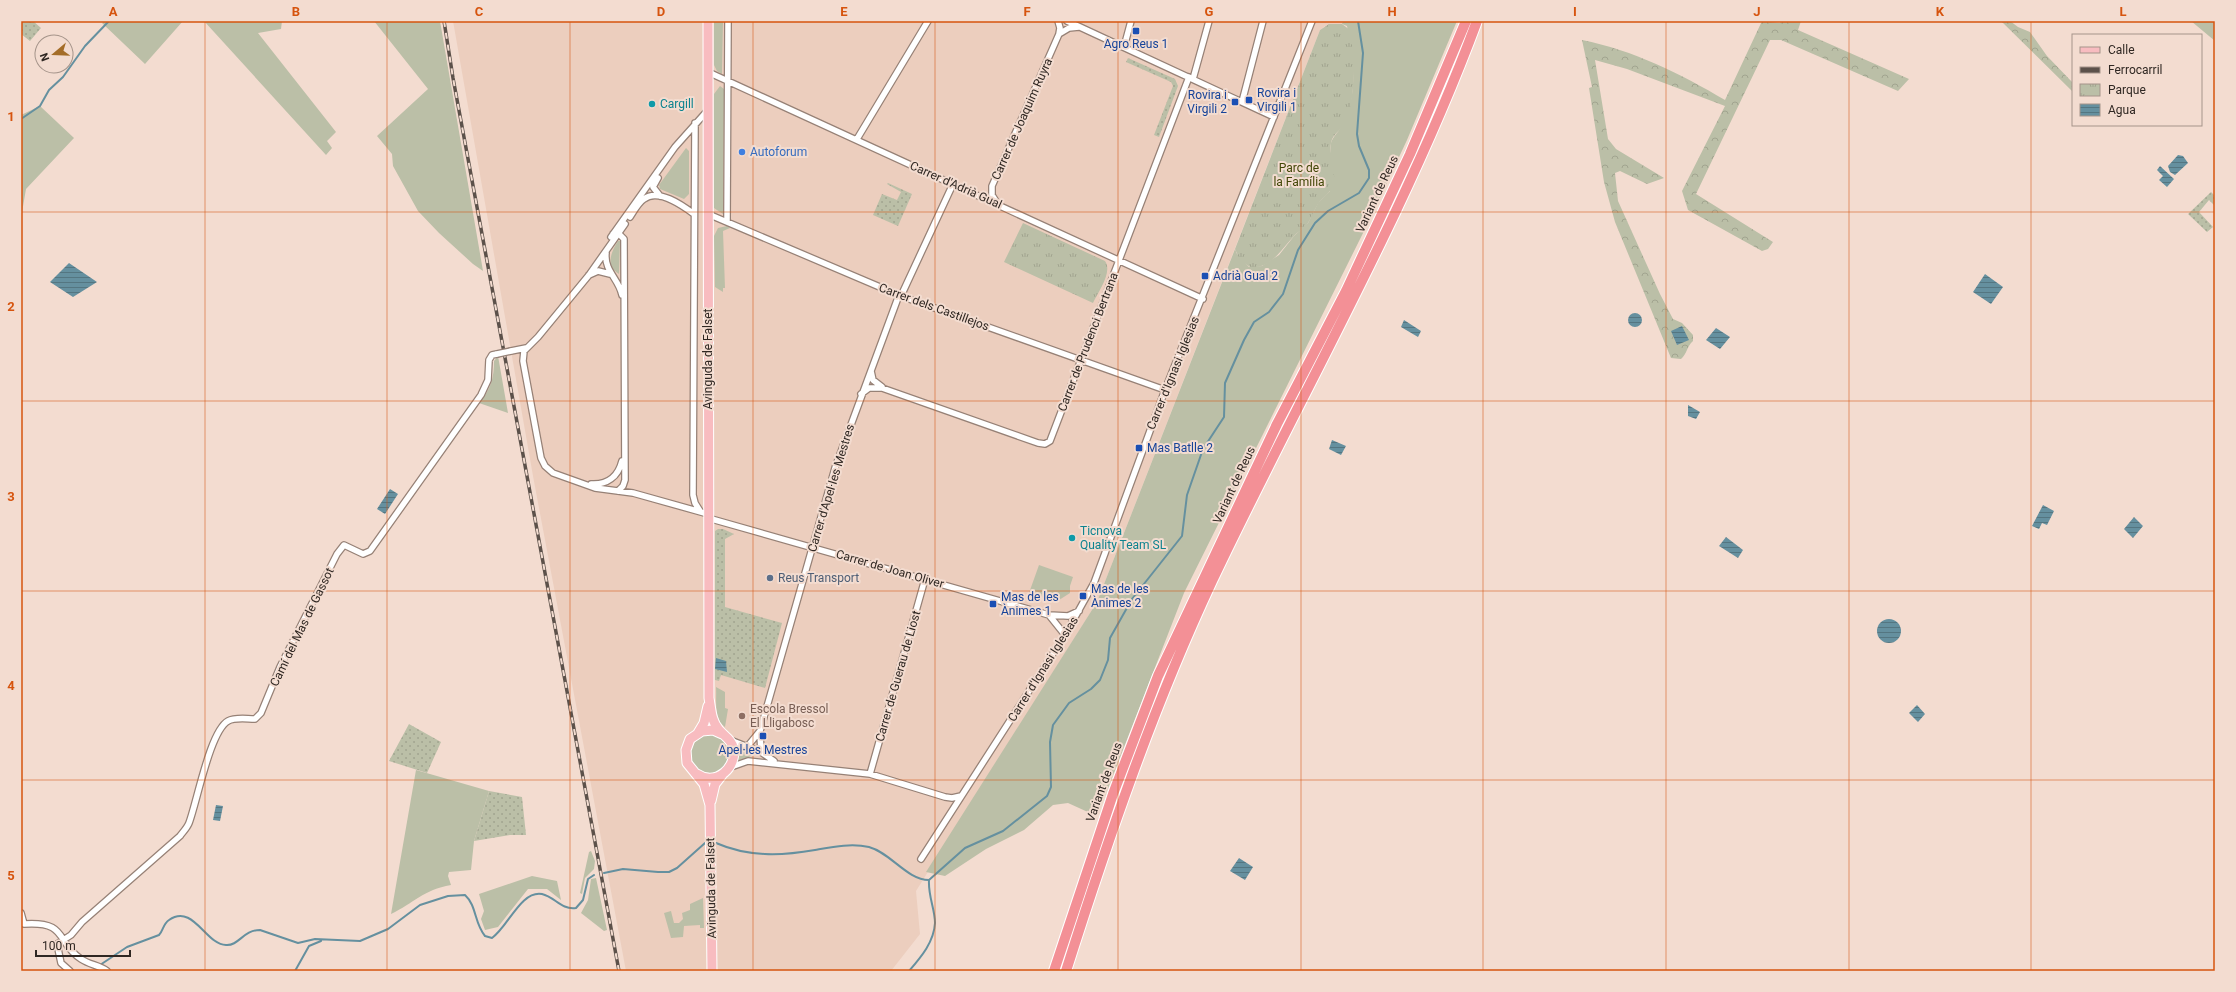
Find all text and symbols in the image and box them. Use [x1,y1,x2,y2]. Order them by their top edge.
text: A [109,4,118,19]
text: B [292,4,300,19]
text: C [475,4,484,19]
text: D [657,4,665,19]
text: E [840,4,848,19]
text: F [1023,4,1031,19]
text: G [1205,4,1214,19]
text: H [1387,4,1397,19]
text: I [1573,4,1577,19]
text: J [1753,4,1761,19]
text: K [1936,4,1945,19]
text: L [2119,4,2127,19]
marker: Agro Reus 1 [1131,26,1141,36]
north arrow [34,34,74,74]
legend [2072,34,2202,126]
place label: Agro Reus 1 [1104,37,1168,51]
text: Calle [2108,43,2135,57]
text: N [38,51,52,63]
street label: Carrer de Joaquim Ruyra [989,56,1055,182]
text: Ferrocarril [2108,63,2163,77]
text: Parque [2108,83,2146,97]
place label: Rovira i Virgili 1 [1257,86,1297,114]
place label: Rovira i Virgili 2 [1187,88,1227,116]
marker: Rovira i Virgili 1 [1244,95,1254,105]
place label: Cargill [660,97,694,111]
marker: Rovira i Virgili 2 [1230,97,1240,107]
marker: Cargill [647,99,657,109]
text: Agua [2108,103,2136,117]
text: 1 [7,109,15,124]
place label: Autoforum [750,145,807,159]
marker: Autoforum [737,147,747,157]
street label: Variant de Reus [1353,153,1401,235]
street label: Carrer d'Adrià Gual [908,158,1004,212]
park label: Parc de la Família [1273,161,1325,189]
place label: Adrià Gual 2 [1213,269,1278,283]
street label: Carrer de Prudenci Bertrana [1055,271,1121,413]
marker: Adrià Gual 2 [1200,271,1210,281]
street label: Carrer dels Castillejos [877,281,991,333]
text: 2 [7,299,15,314]
street label: Avinguda de Falset [701,308,715,410]
street label: Carrer d'Ignasi Iglesias [1144,314,1202,432]
street label: Carrer d'Apel·les Mestres [805,422,857,554]
place label: Mas Batlle 2 [1147,441,1213,455]
marker: Mas Batlle 2 [1134,443,1144,453]
street label: Variant de Reus [1210,444,1258,526]
text: 3 [7,489,15,504]
place label: Ticnova Quality Team SL [1080,524,1167,552]
marker: Ticnova Quality Team SL [1067,533,1077,543]
street label: Carrer de Joan Oliver [834,547,946,591]
street label: Camí del Mas de Gassot [267,565,337,688]
place label: Reus Transport [778,571,859,585]
marker: Reus Transport [765,573,775,583]
place label: Mas de les Ànimes 2 [1091,582,1149,610]
place label: Mas de les Ànimes 1 [1001,590,1059,618]
marker: Mas de les Ànimes 2 [1078,591,1088,601]
marker: Mas de les Ànimes 1 [988,599,998,609]
street label: Carrer de Guerau de Liost [873,609,923,743]
street label: Carrer d'Ignasi Iglesias [1005,614,1081,724]
text: 4 [7,678,15,693]
place label: Escola Bressol El Lligabosc [750,702,829,730]
marker: Escola Bressol El Lligabosc [737,711,747,721]
marker: Apel·les Mestres [758,731,768,741]
street label: Variant de Reus [1083,740,1125,824]
place label: Apel·les Mestres [719,743,807,757]
street label: Avinguda de Falset [703,837,719,939]
text: 5 [7,868,15,883]
scale bar [36,932,130,958]
text: 100 m [42,939,76,953]

